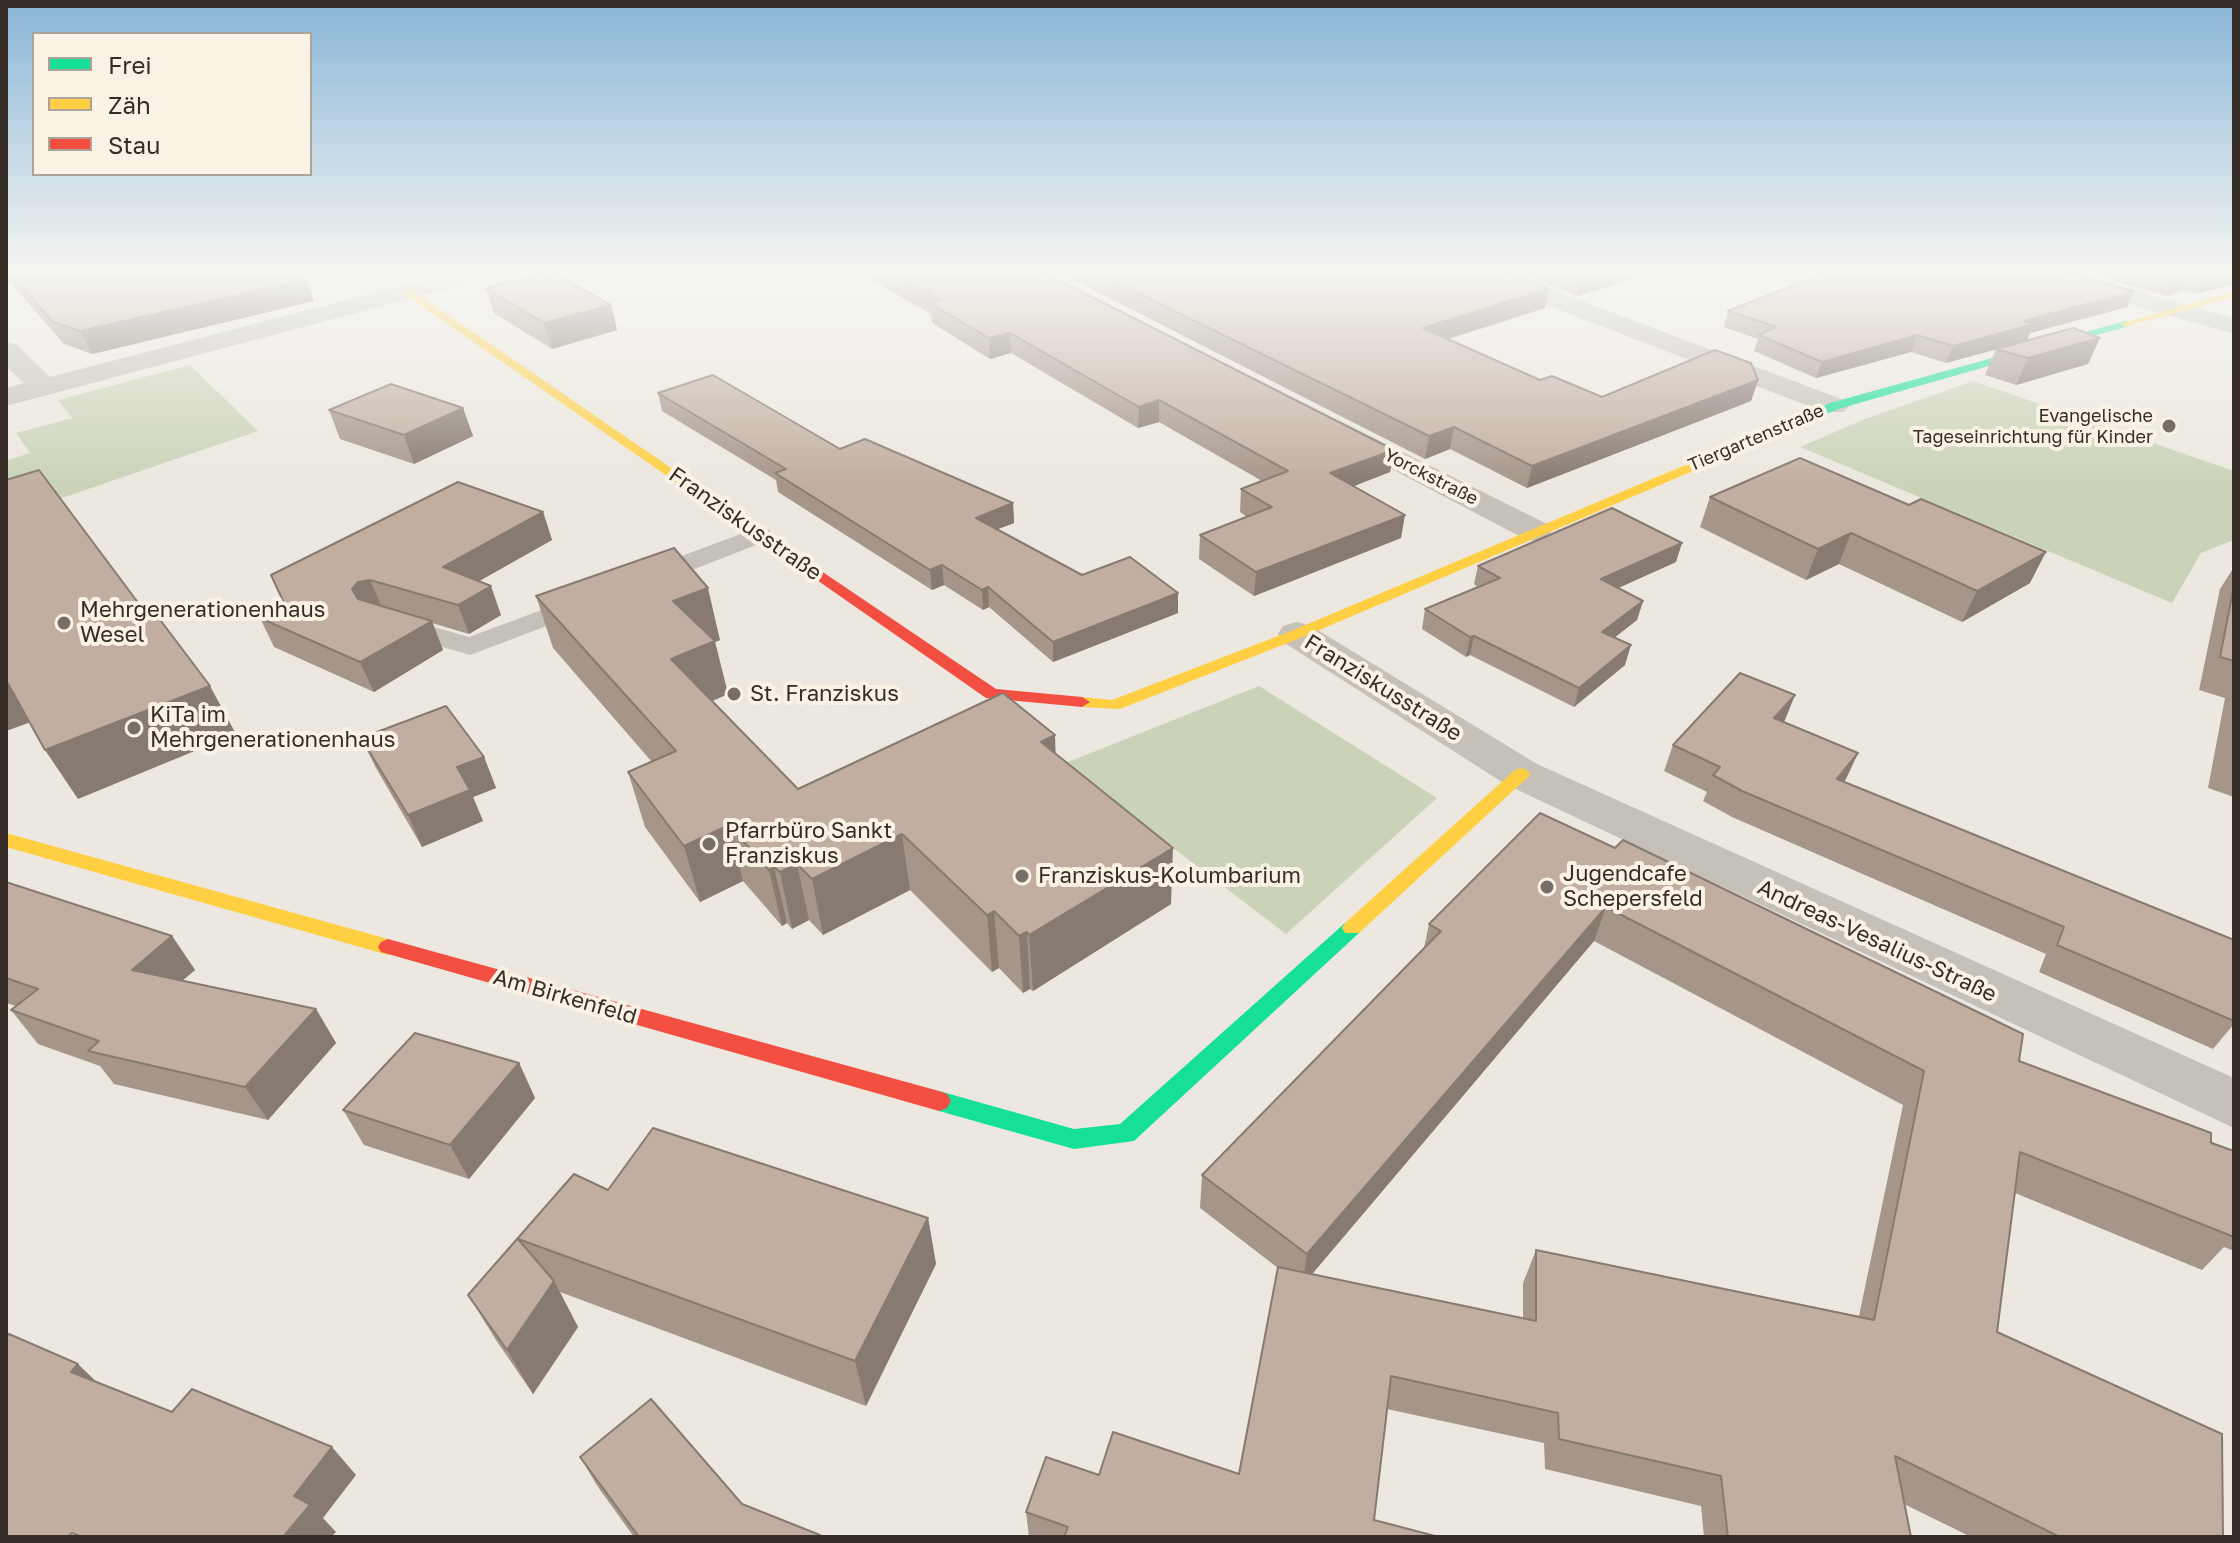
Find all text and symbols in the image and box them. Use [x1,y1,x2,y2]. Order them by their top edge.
legend [32,32,312,176]
text: Frei [108,50,152,79]
text: Zäh [108,90,151,119]
text: Stau [108,130,161,159]
street label: Tiergartenstraße [1685,400,1827,476]
place label: Evangelische Tageseinrichtung für Kinder [1913,405,2153,448]
marker: Evangelische Tageseinrichtung für Kinder [2160,417,2178,435]
street label: Yorckstraße [1381,444,1481,510]
street label: Franziskusstraße [664,461,826,587]
place label: Mehrgenerationenhaus Wesel [80,597,325,648]
marker: Mehrgenerationenhaus Wesel [55,614,73,632]
street label: Franziskusstraße [1300,629,1466,747]
place label: St. Franziskus [750,681,899,707]
marker: St. Franziskus [725,685,743,703]
place label: KiTa im Mehrgenerationenhaus [150,702,395,754]
marker: KiTa im Mehrgenerationenhaus [125,719,143,737]
place label: Pfarrbüro Sankt Franziskus [725,818,892,870]
marker: Pfarrbüro Sankt Franziskus [700,835,718,853]
place label: Jugendcafe Schepersfeld [1563,861,1703,912]
place label: Franziskus-Kolumbarium [1038,863,1301,889]
marker: Franziskus-Kolumbarium [1013,867,1031,885]
street label: Andreas-Vesalius-Straße [1753,874,2001,1008]
marker: Jugendcafe Schepersfeld [1538,878,1556,896]
street label: Am Birkenfeld [490,964,640,1030]

